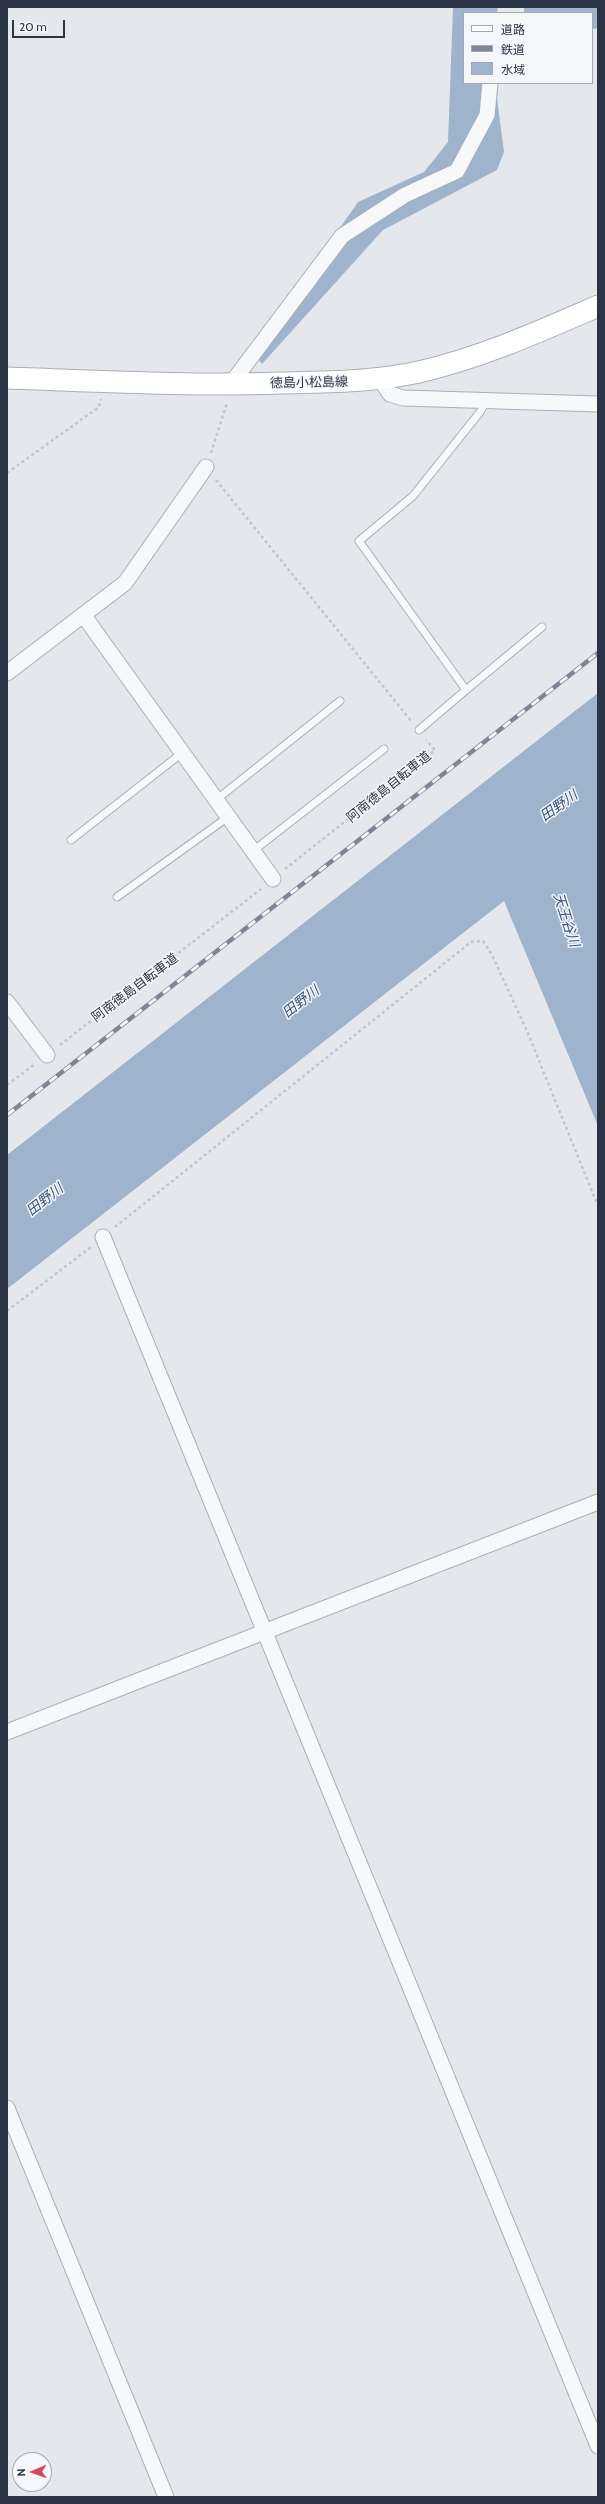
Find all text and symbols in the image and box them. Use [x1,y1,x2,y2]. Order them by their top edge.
scale bar [14,12,67,38]
legend [463,12,593,84]
text: 20 m [19,19,47,34]
text: 道路 [501,22,525,37]
text: 鉄道 [501,42,525,57]
text: 水域 [501,62,525,77]
street label: 徳島小松島線 [270,375,348,391]
street label: 阿南徳島自転車道 [344,748,434,826]
water label: 田野川 [537,787,581,825]
water label: 天王谷川 [549,891,583,949]
street label: 阿南徳島自転車道 [89,950,181,1026]
water label: 田野川 [279,982,323,1022]
water label: 田野川 [23,1180,67,1220]
north arrow [12,2452,52,2492]
text: N [14,2468,28,2477]

